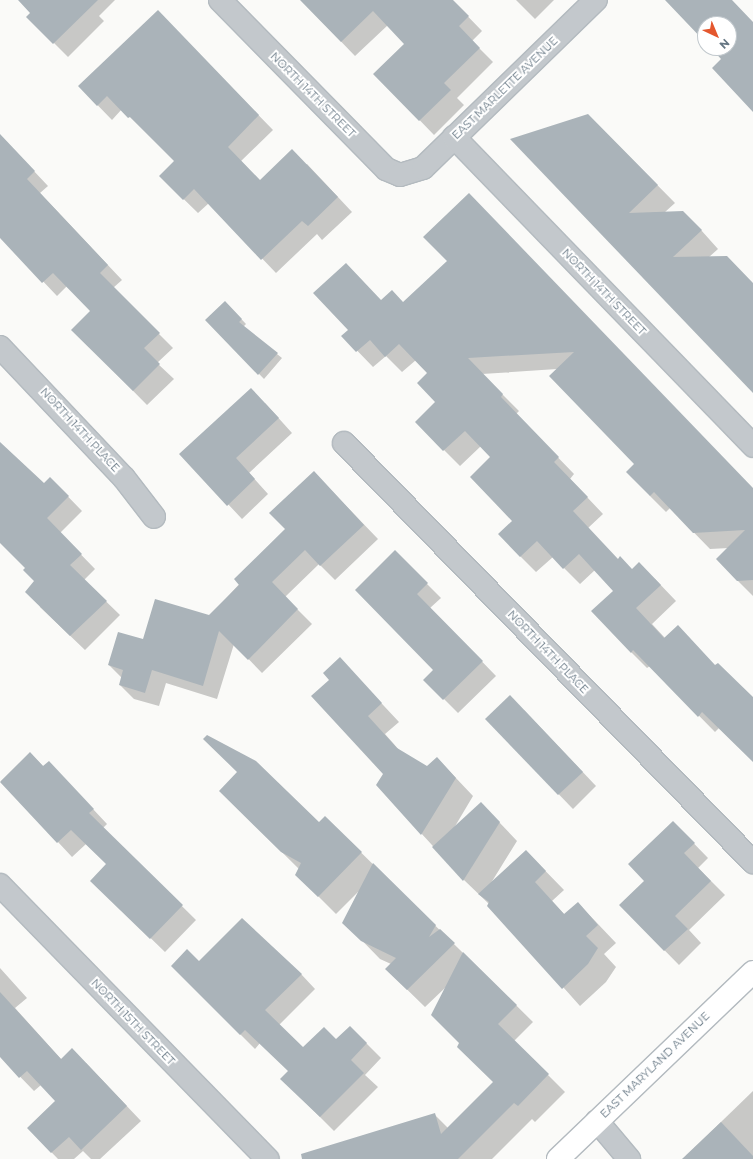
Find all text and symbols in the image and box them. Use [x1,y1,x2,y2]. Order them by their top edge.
north arrow [697,16,737,56]
street label: EAST MARLETTE AVENUE [449,34,561,142]
text: N [717,36,733,52]
street label: NORTH 14TH STREET [268,50,358,140]
street label: NORTH 14TH STREET [559,246,649,338]
street label: NORTH 14TH PLACE [38,385,122,475]
street label: NORTH 14TH PLACE [505,608,591,696]
street label: NORTH 15TH STREET [89,976,177,1068]
street label: EAST MARYLAND AVENUE [598,1009,712,1121]

